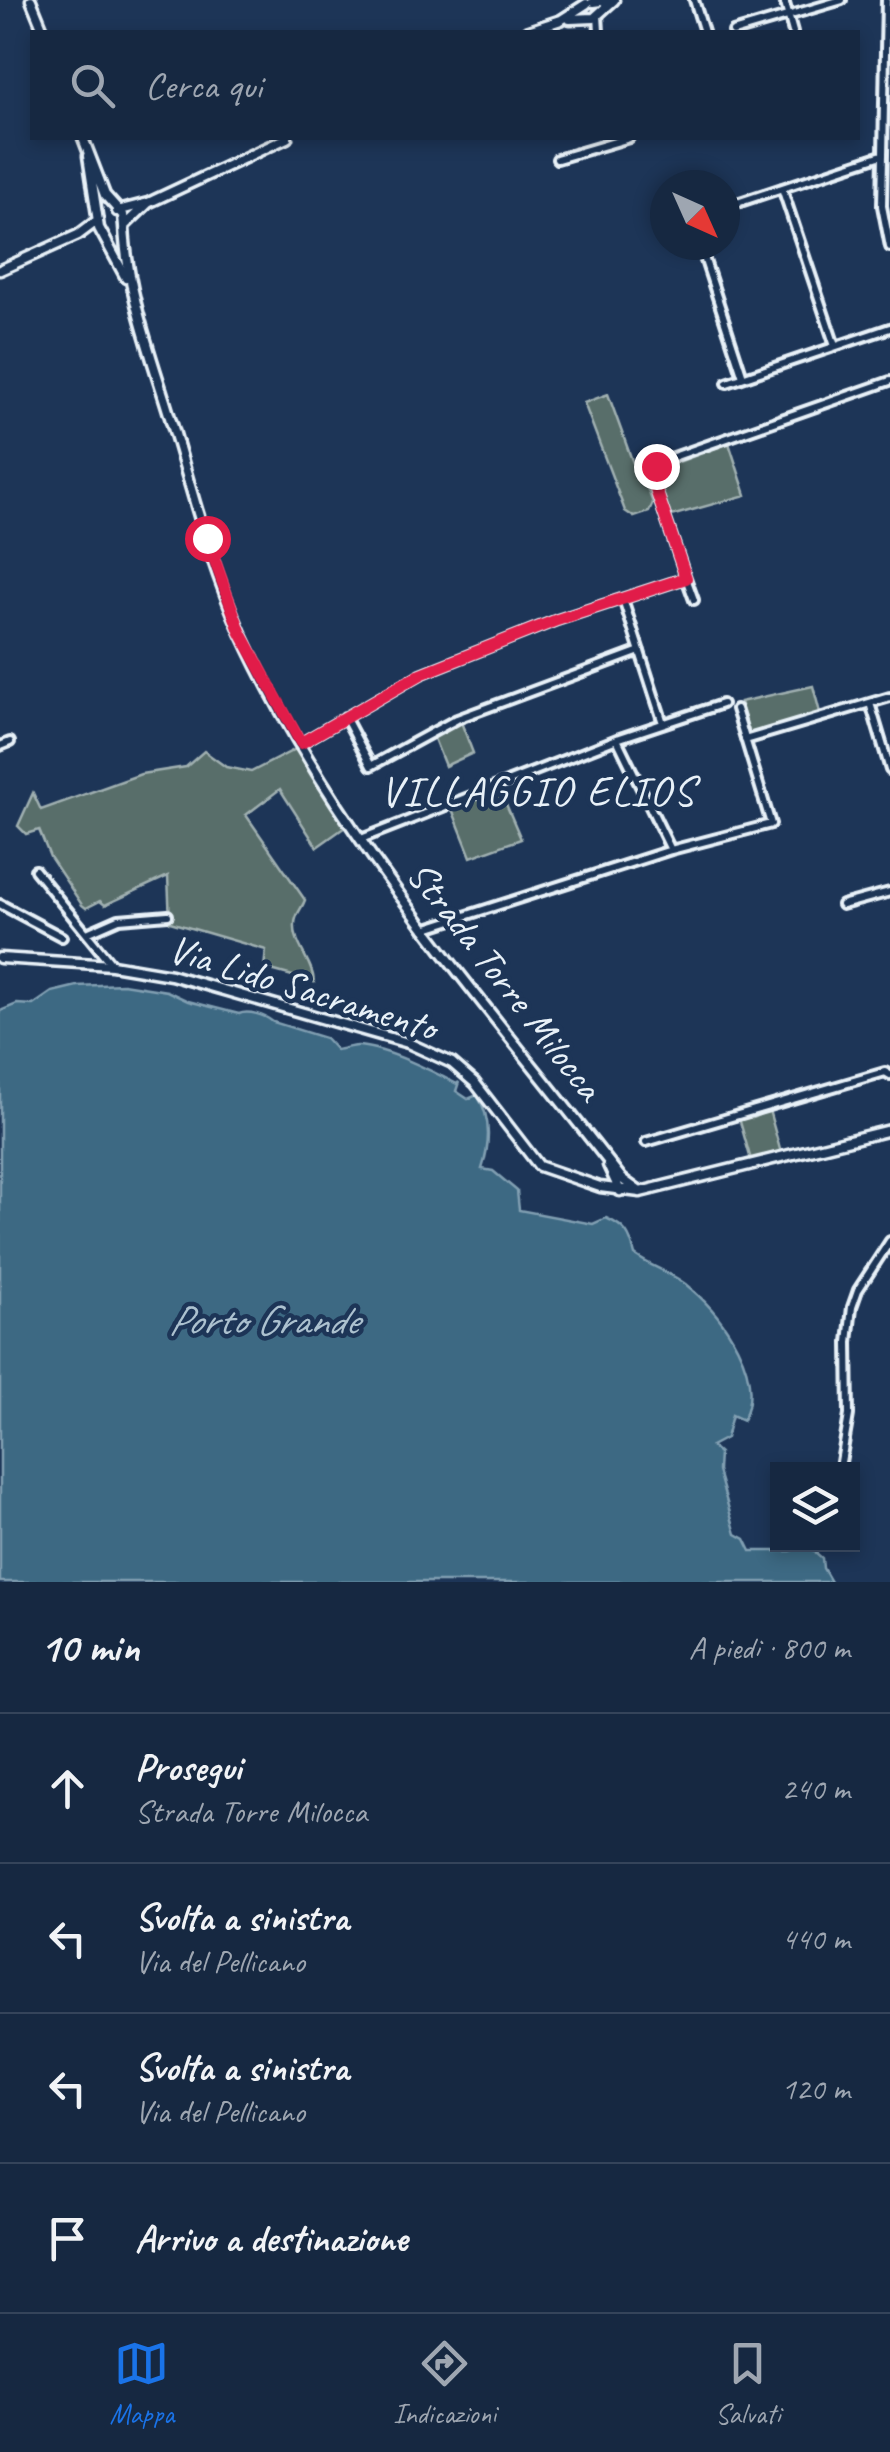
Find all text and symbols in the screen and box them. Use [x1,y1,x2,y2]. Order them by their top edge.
search box [30,30,860,140]
icon: search [65,58,120,113]
text: Cerca qui [145,62,262,109]
north arrow [650,170,740,260]
route end [634,444,680,490]
route start [185,516,231,562]
district label: VILLAGGIO ELIOS [380,765,701,818]
street label: Strada Torre Milocca [396,851,616,1112]
street label: Via Lido Sacramento [163,924,446,1054]
water label: Porto Grande [168,1294,364,1347]
map controls [770,1462,860,1552]
button: layers [770,1462,860,1552]
text: 10 min [40,1621,139,1674]
text: A piedi · 800 m [689,1627,850,1668]
text: Prosegui [135,1744,242,1791]
icon: ahead [40,1761,95,1816]
text: 240 m [781,1768,850,1809]
text: Strada Torre Milocca [135,1791,367,1832]
text: Svolta a sinistra [135,1894,349,1941]
icon: left [40,1911,95,1966]
text: 440 m [781,1918,850,1959]
text: Via del Pellicano [135,1941,305,1982]
text: Svolta a sinistra [135,2044,349,2091]
icon: left [40,2061,95,2116]
text: 120 m [781,2068,850,2109]
text: Via del Pellicano [135,2091,305,2132]
icon: arrive [40,2211,95,2266]
text: Arrivo a destinazione [135,2215,407,2262]
tab: Mappa [109,2336,174,2431]
tab: Indicazioni [393,2336,496,2431]
tab: Salvati [715,2336,781,2431]

